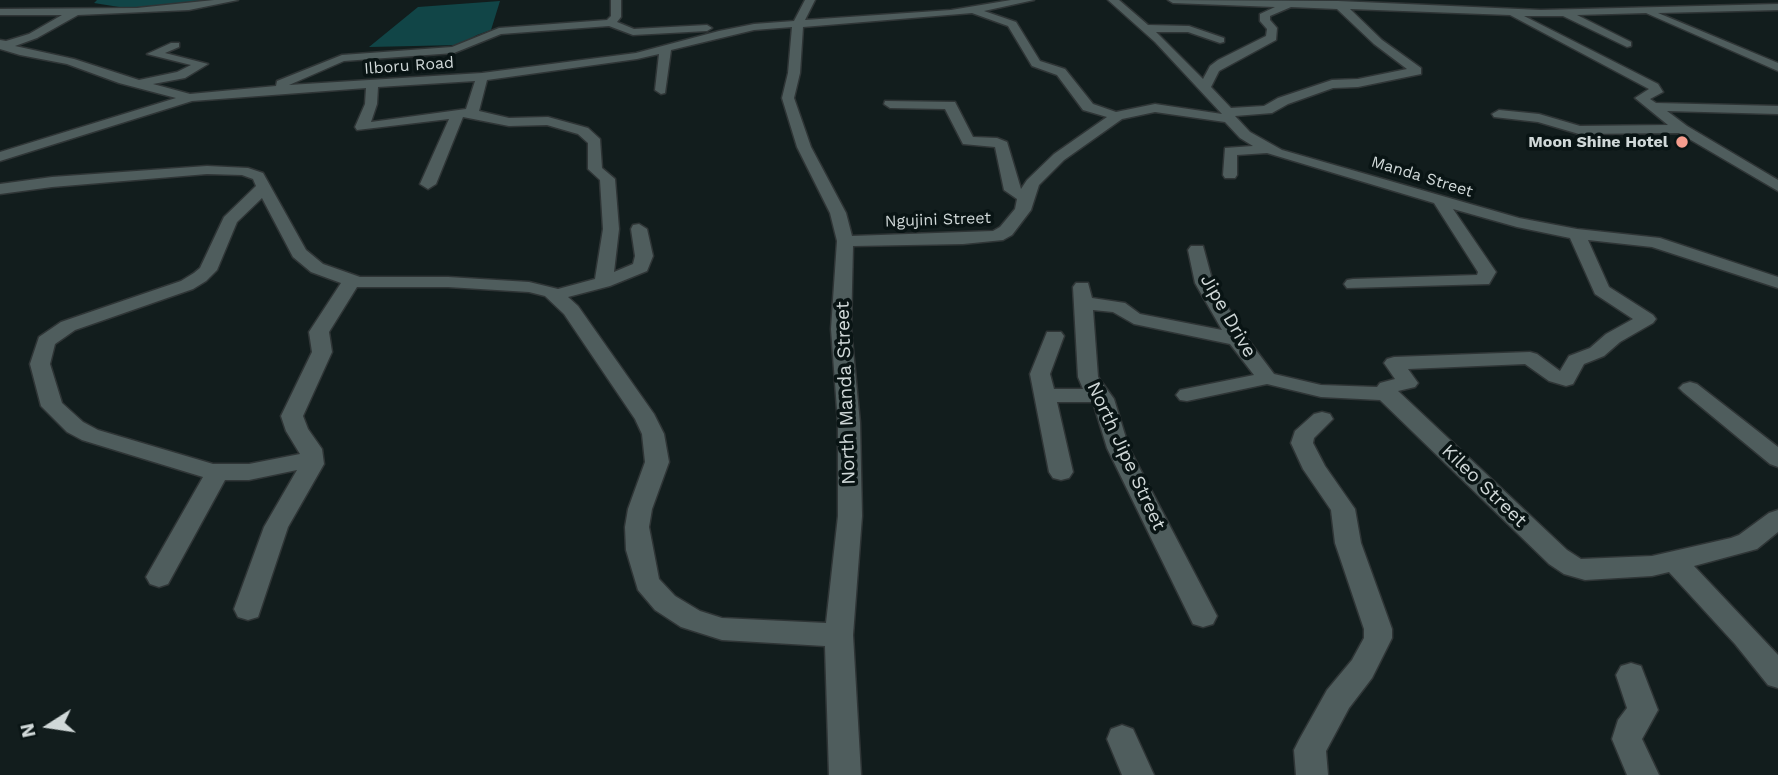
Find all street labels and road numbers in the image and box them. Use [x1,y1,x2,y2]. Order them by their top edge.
street label: Ilboru Road [363,53,455,79]
street label: Manda Street [1369,152,1475,202]
street label: Ngujini Street [885,209,991,231]
street label: Jipe Drive [1195,270,1261,362]
street label: North Manda Street [831,301,861,485]
street label: North Jipe Street [1082,378,1170,534]
street label: Kileo Street [1437,440,1531,532]

